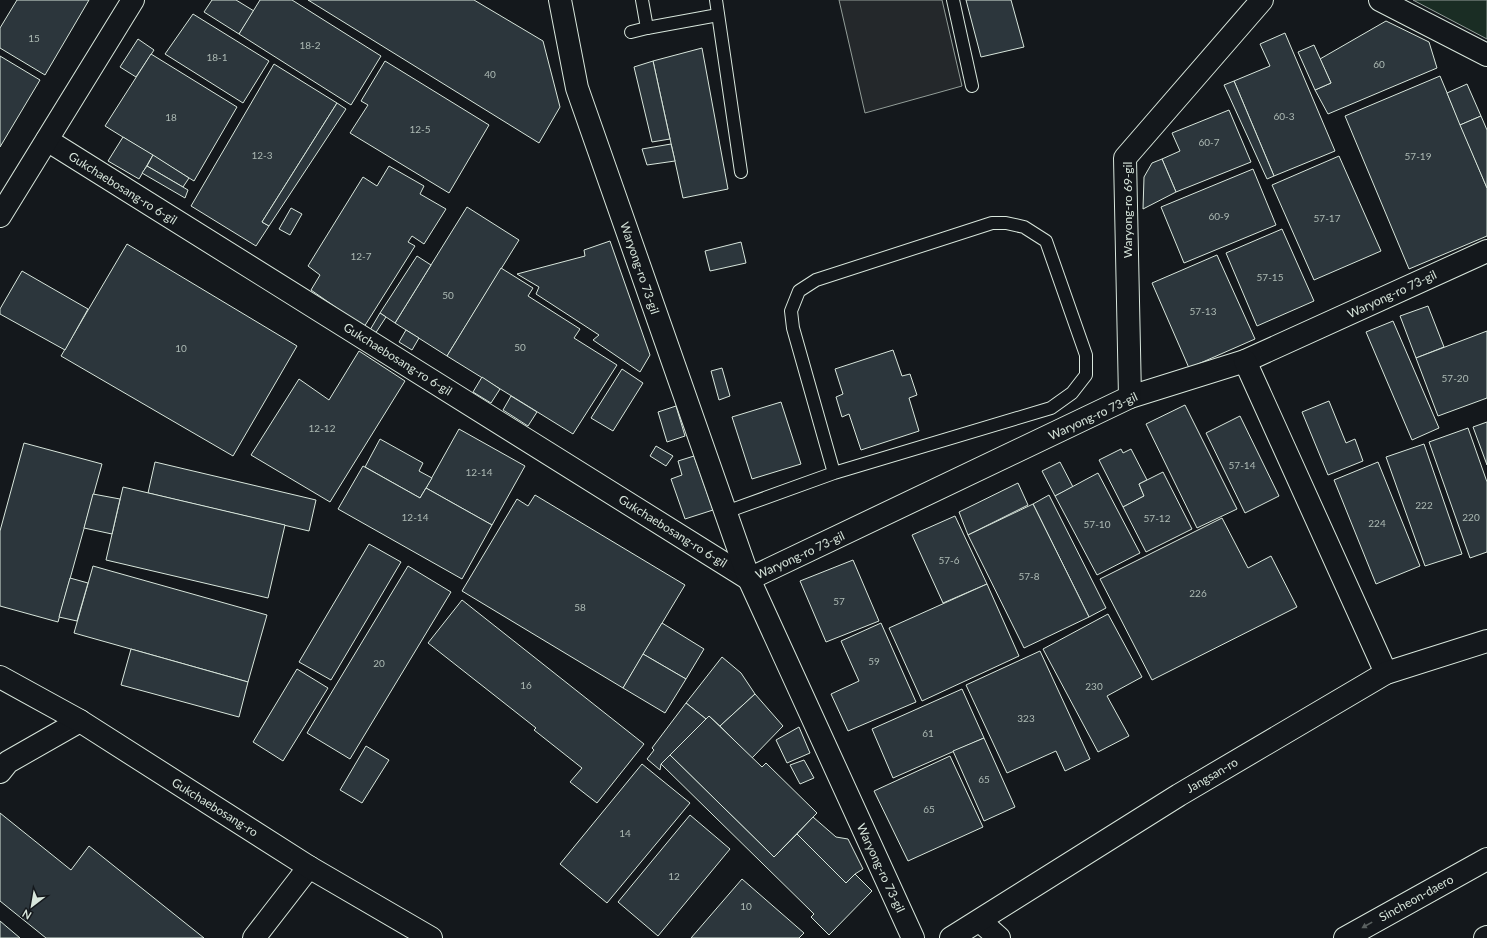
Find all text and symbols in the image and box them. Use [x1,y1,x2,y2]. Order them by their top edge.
house number: 15 [28,32,40,44]
house number: 18-2 [299,39,321,51]
house number: 18-1 [206,51,228,63]
house number: 60 [1373,58,1385,70]
house number: 40 [484,68,496,80]
house number: 60-3 [1273,110,1295,122]
house number: 18 [165,111,177,123]
house number: 12-5 [409,123,431,135]
house number: 60-7 [1198,136,1220,148]
street label: Gukchaebosang-ro 6-gil [66,148,180,228]
house number: 12-3 [251,149,273,161]
house number: 57-19 [1405,150,1432,162]
street label: Waryong-ro 69-gil [1120,162,1135,258]
house number: 60-9 [1208,210,1230,222]
house number: 57-17 [1314,212,1341,224]
street label: Waryong-ro 73-gil [617,220,663,316]
house number: 12-7 [350,250,372,262]
street label: Waryong-ro 73-gil [1345,267,1439,321]
house number: 57-15 [1257,271,1284,283]
house number: 50 [442,289,454,301]
house number: 57-13 [1190,305,1217,317]
street label: Gukchaebosang-ro 6-gil [341,319,455,399]
house number: 50 [514,341,526,353]
house number: 10 [175,342,187,354]
house number: 57-20 [1442,372,1469,384]
street label: Waryong-ro 73-gil [1046,389,1140,443]
house number: 12-12 [309,422,336,434]
house number: 57-14 [1229,459,1256,471]
house number: 12-14 [466,466,493,478]
street label: Gukchaebosang-ro 6-gil [616,491,730,571]
house number: 222 [1415,499,1433,511]
house number: 12-14 [402,511,429,523]
house number: 220 [1462,511,1480,523]
house number: 57-12 [1144,512,1171,524]
house number: 224 [1368,517,1386,529]
house number: 57-10 [1084,518,1111,530]
street label: Waryong-ro 73-gil [753,528,847,582]
house number: 57-6 [938,554,960,566]
house number: 57-8 [1018,570,1040,582]
house number: 226 [1189,587,1207,599]
house number: 57 [833,595,845,607]
house number: 58 [574,601,586,613]
house number: 59 [868,655,880,667]
house number: 20 [373,657,385,669]
house number: 16 [520,679,532,691]
house number: 230 [1085,680,1103,692]
house number: 323 [1017,712,1035,724]
house number: 61 [922,727,934,739]
street label: Jangsan-ro [1184,754,1241,796]
house number: 65 [978,773,990,785]
street label: Gukchaebosang-ro [169,774,261,840]
house number: 65 [923,803,935,815]
street label: Waryong-ro 73-gil [854,821,908,915]
house number: 14 [619,827,631,839]
house number: 12 [668,870,680,882]
street label: Sincheon-daero [1376,871,1456,925]
north arrow [12,886,52,926]
house number: 10 [740,900,752,912]
text: N [20,907,34,923]
one-way arrow [1361,922,1373,929]

